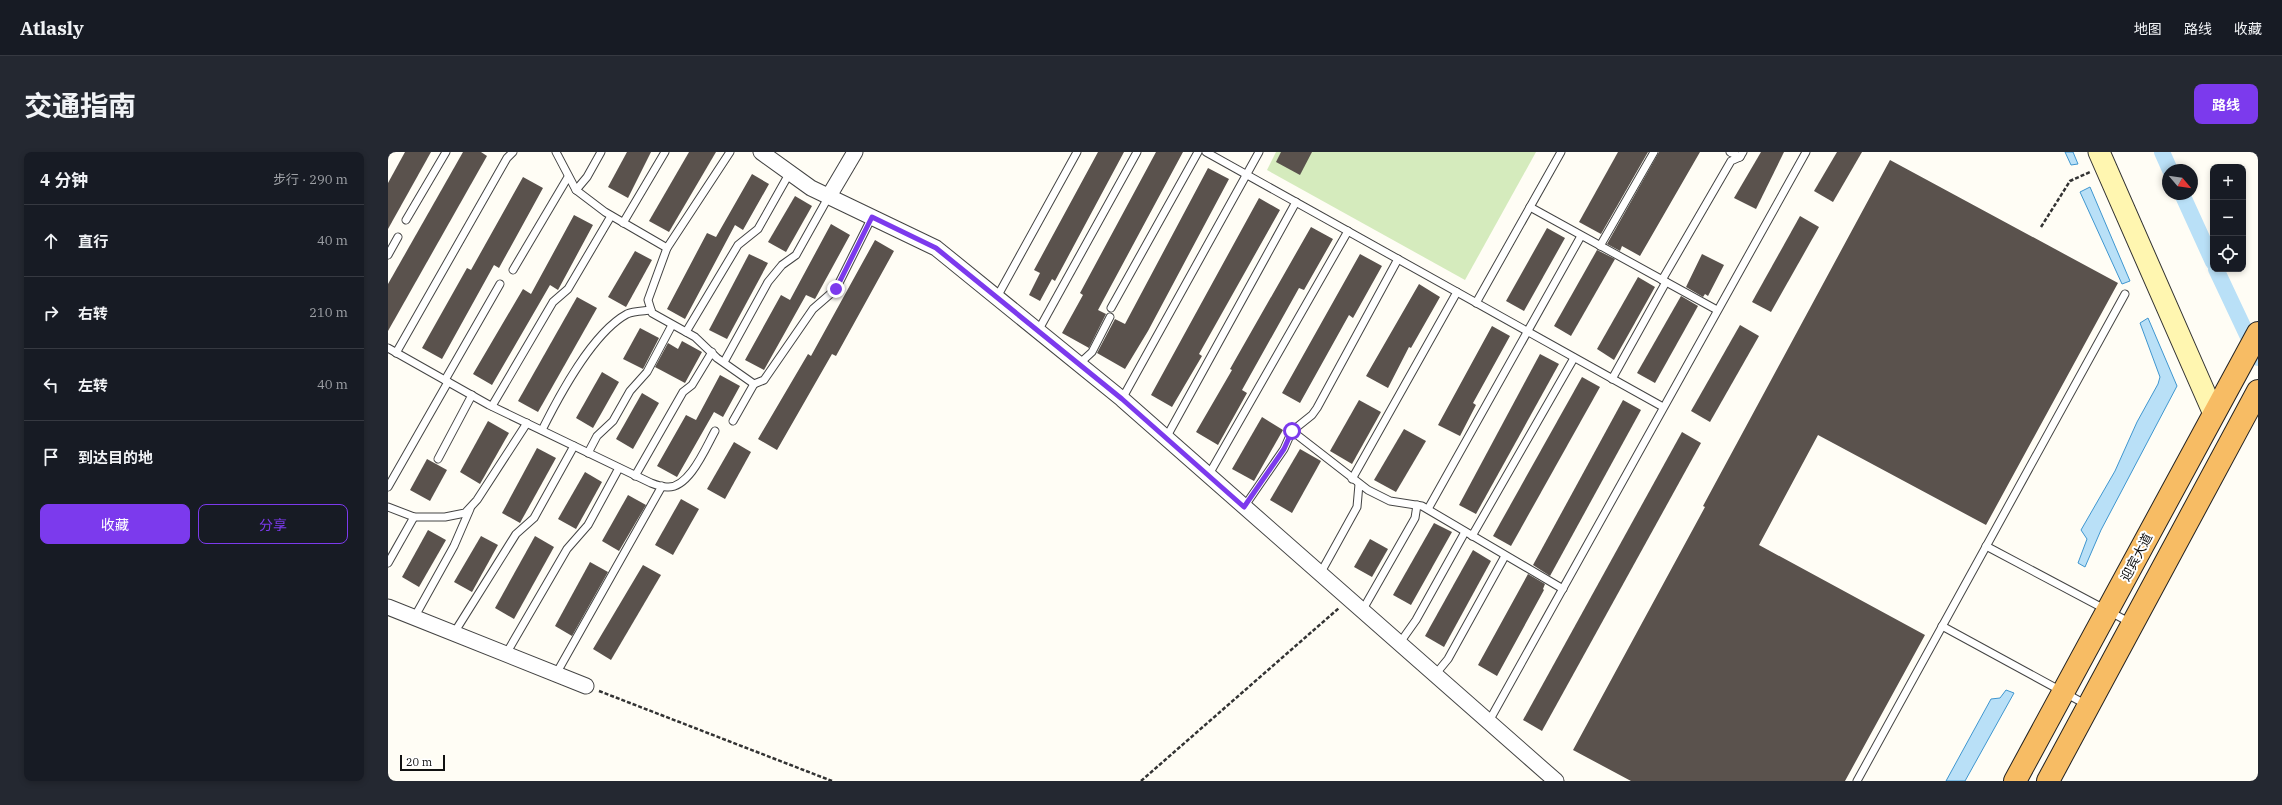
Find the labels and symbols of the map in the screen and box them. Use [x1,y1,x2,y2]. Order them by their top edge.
north arrow [2162,164,2198,200]
route end [827,280,845,298]
route start [1283,422,1301,440]
street label: 迎宾大道 [2117,530,2156,584]
scale bar [400,753,445,772]

